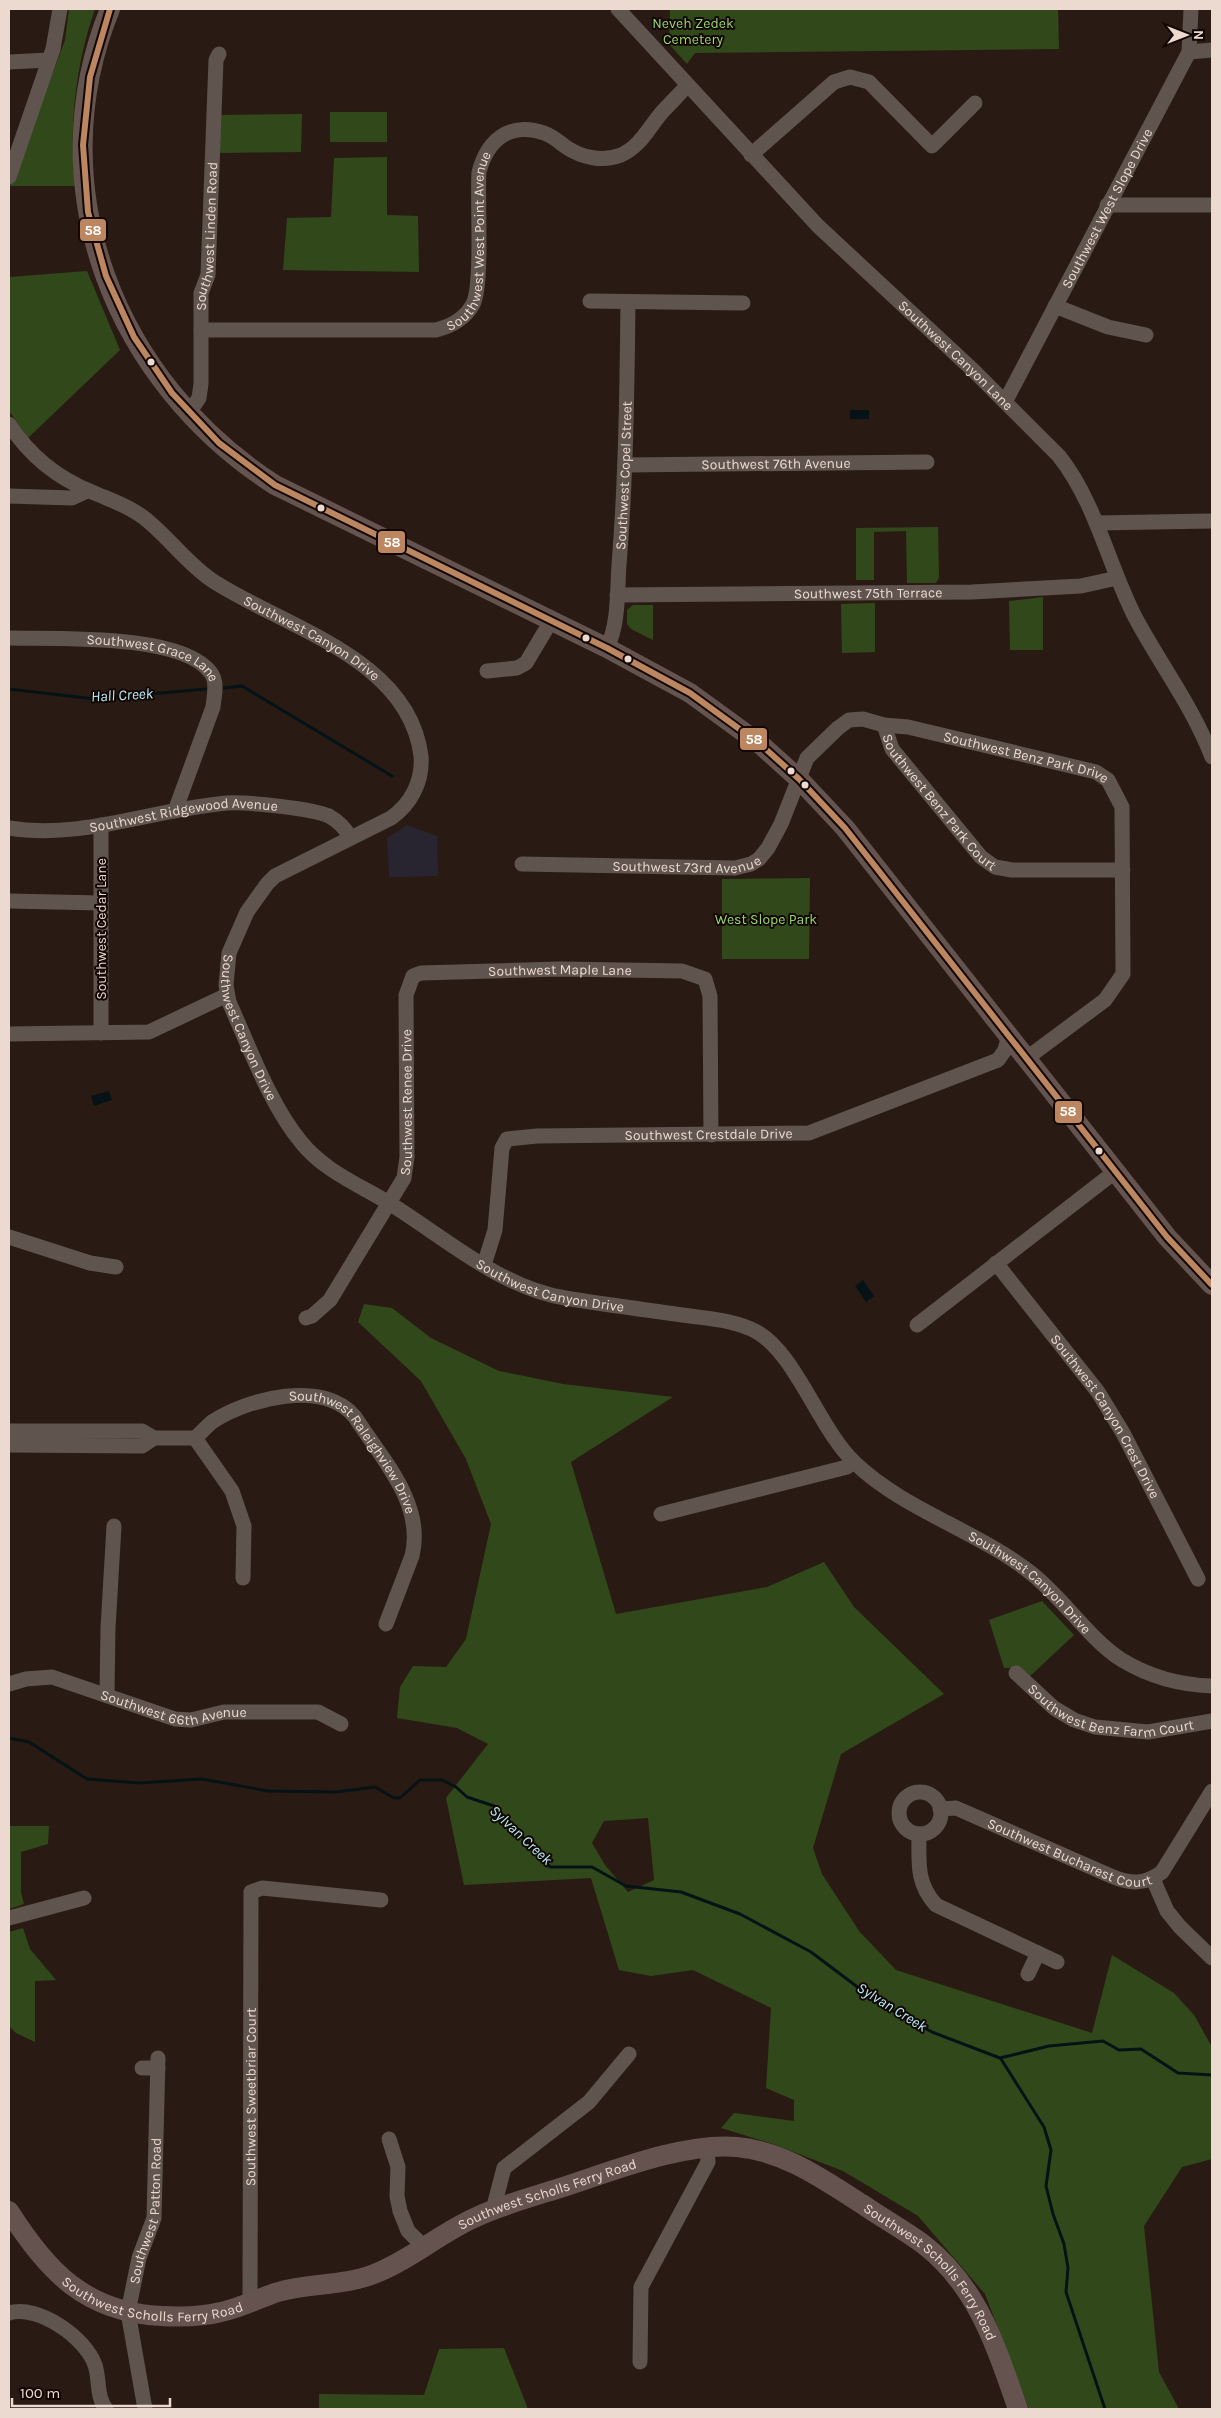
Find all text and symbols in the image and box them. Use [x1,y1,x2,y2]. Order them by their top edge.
north arrow [1161,10,1211,60]
park label: Neveh Zedek Cemetery [652,15,734,48]
text: N [1190,30,1207,40]
street label: Southwest West Slope Drive [1058,125,1156,291]
street label: Southwest West Point Avenue [443,148,495,335]
street label: Southwest Linden Road [193,161,221,311]
line badge: 58 [79,218,107,242]
text: 58 [84,222,102,239]
street label: Southwest Canyon Lane [894,297,1016,414]
unlabelled marker [146,357,156,367]
street label: Southwest Copel Street [612,401,636,551]
street label: Southwest 76th Avenue [701,455,851,473]
unlabelled marker [316,503,326,513]
line badge: 58 [377,530,406,554]
text: 58 [383,534,401,551]
street label: Southwest 75th Terrace [794,584,942,603]
street label: Southwest Canyon Drive [240,592,383,684]
street label: Southwest Grace Lane [86,631,222,684]
unlabelled marker [581,633,591,643]
unlabelled marker [623,654,633,664]
water label: Hall Creek [90,684,154,706]
line badge: 58 [739,727,768,751]
street label: Southwest Benz Park Drive [942,728,1112,787]
text: 58 [745,731,763,748]
street label: Southwest Benz Park Court [878,732,1000,874]
unlabelled marker [786,766,796,776]
unlabelled marker [800,780,810,790]
street label: Southwest Ridgewood Avenue [88,795,279,836]
street label: Southwest 73rd Avenue [612,852,764,877]
street label: Southwest Cedar Lane [93,858,110,1000]
park label: West Slope Park [715,911,817,928]
street label: Southwest Canyon Drive [217,953,280,1104]
street label: Southwest Maple Lane [488,961,632,980]
street label: Southwest Renee Drive [396,1029,416,1177]
line badge: 58 [1054,1100,1083,1124]
text: 58 [1059,1103,1077,1120]
street label: Southwest Crestdale Drive [624,1125,793,1144]
unlabelled marker [1094,1146,1104,1156]
street label: Southwest Canyon Drive [473,1255,625,1316]
street label: Southwest Canyon Crest Drive [1047,1331,1163,1502]
street label: Southwest Raleighview Drive [288,1387,419,1516]
street label: Southwest Canyon Drive [965,1527,1094,1638]
street label: Southwest Benz Farm Court [1024,1680,1195,1742]
street label: Southwest 66th Avenue [98,1686,247,1729]
water label: Sylvan Creek [486,1801,556,1869]
street label: Southwest Bucharest Court [985,1815,1154,1891]
water label: Sylvan Creek [854,1978,931,2036]
street label: Southwest Sweetbriar Court [242,2008,260,2186]
street label: Southwest Patton Road [126,2137,165,2286]
street label: Southwest Scholls Ferry Road [455,2155,639,2234]
street label: Southwest Scholls Ferry Road [860,2200,1000,2343]
street label: Southwest Scholls Ferry Road [58,2273,245,2326]
scale bar [12,2376,170,2408]
text: 100 m [20,2384,60,2402]

